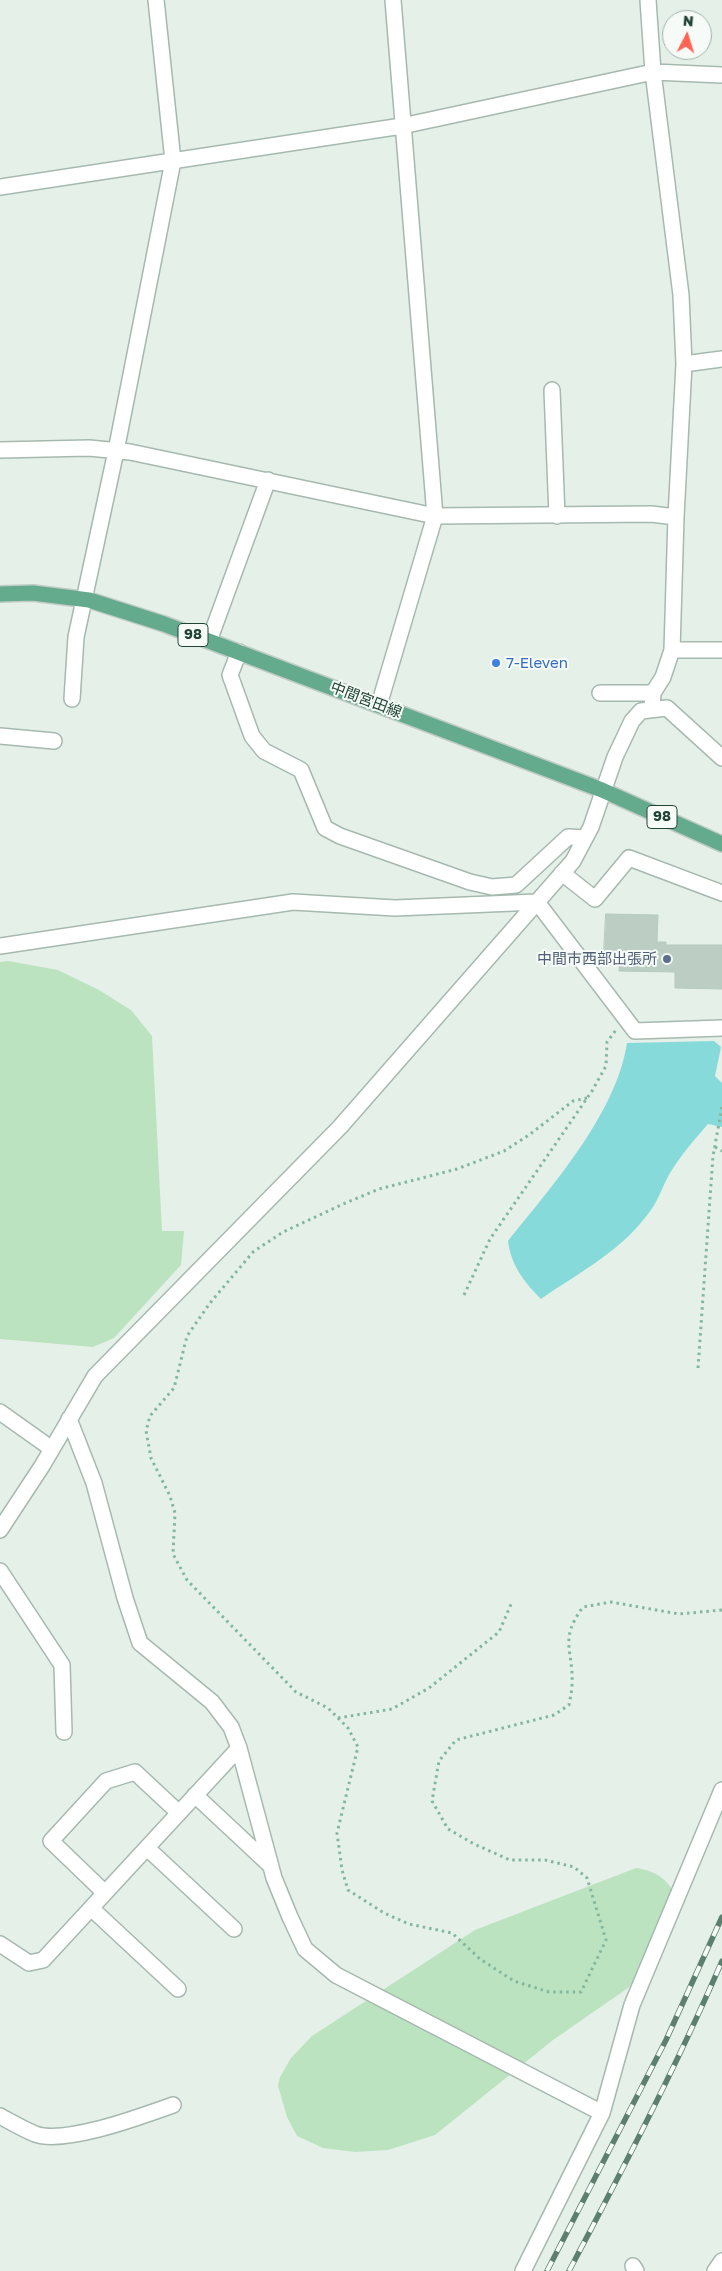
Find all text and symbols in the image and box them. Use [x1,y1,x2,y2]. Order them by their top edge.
north arrow [662,10,712,60]
text: N [682,12,694,29]
road number: 98 [178,624,208,646]
place label: 7-Eleven [506,654,568,672]
marker: 7-Eleven [490,657,502,669]
street label: 中間宮田線 [328,678,404,722]
road number: 98 [647,806,677,829]
place label: 中間市西部出張所 [537,950,657,968]
marker: 中間市西部出張所 [661,953,673,965]

